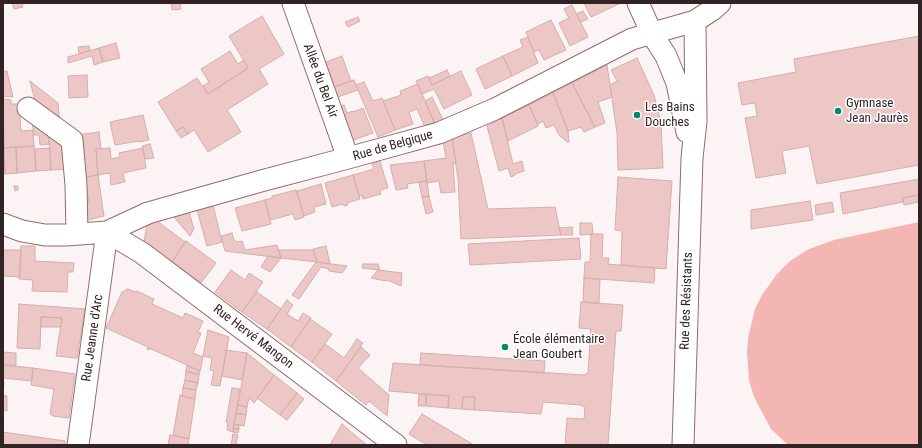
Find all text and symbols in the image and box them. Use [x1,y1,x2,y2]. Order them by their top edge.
street label: Allée du Bel Air [299,42,341,120]
place label: Gymnase Jean Jaurès [846,96,909,127]
place label: Les Bains Douches [645,100,695,131]
marker: Gymnase Jean Jaurès [833,106,843,116]
marker: Les Bains Douches [632,110,642,120]
street label: Rue de Belgique [351,127,435,165]
street label: Rue des Résistants [677,252,697,350]
street label: Rue Jeanne d'Arc [79,293,107,383]
street label: Rue Hervé Mangon [210,302,296,372]
place label: École élémentaire Jean Goubert [513,332,604,363]
marker: École élémentaire Jean Goubert [500,342,510,352]

